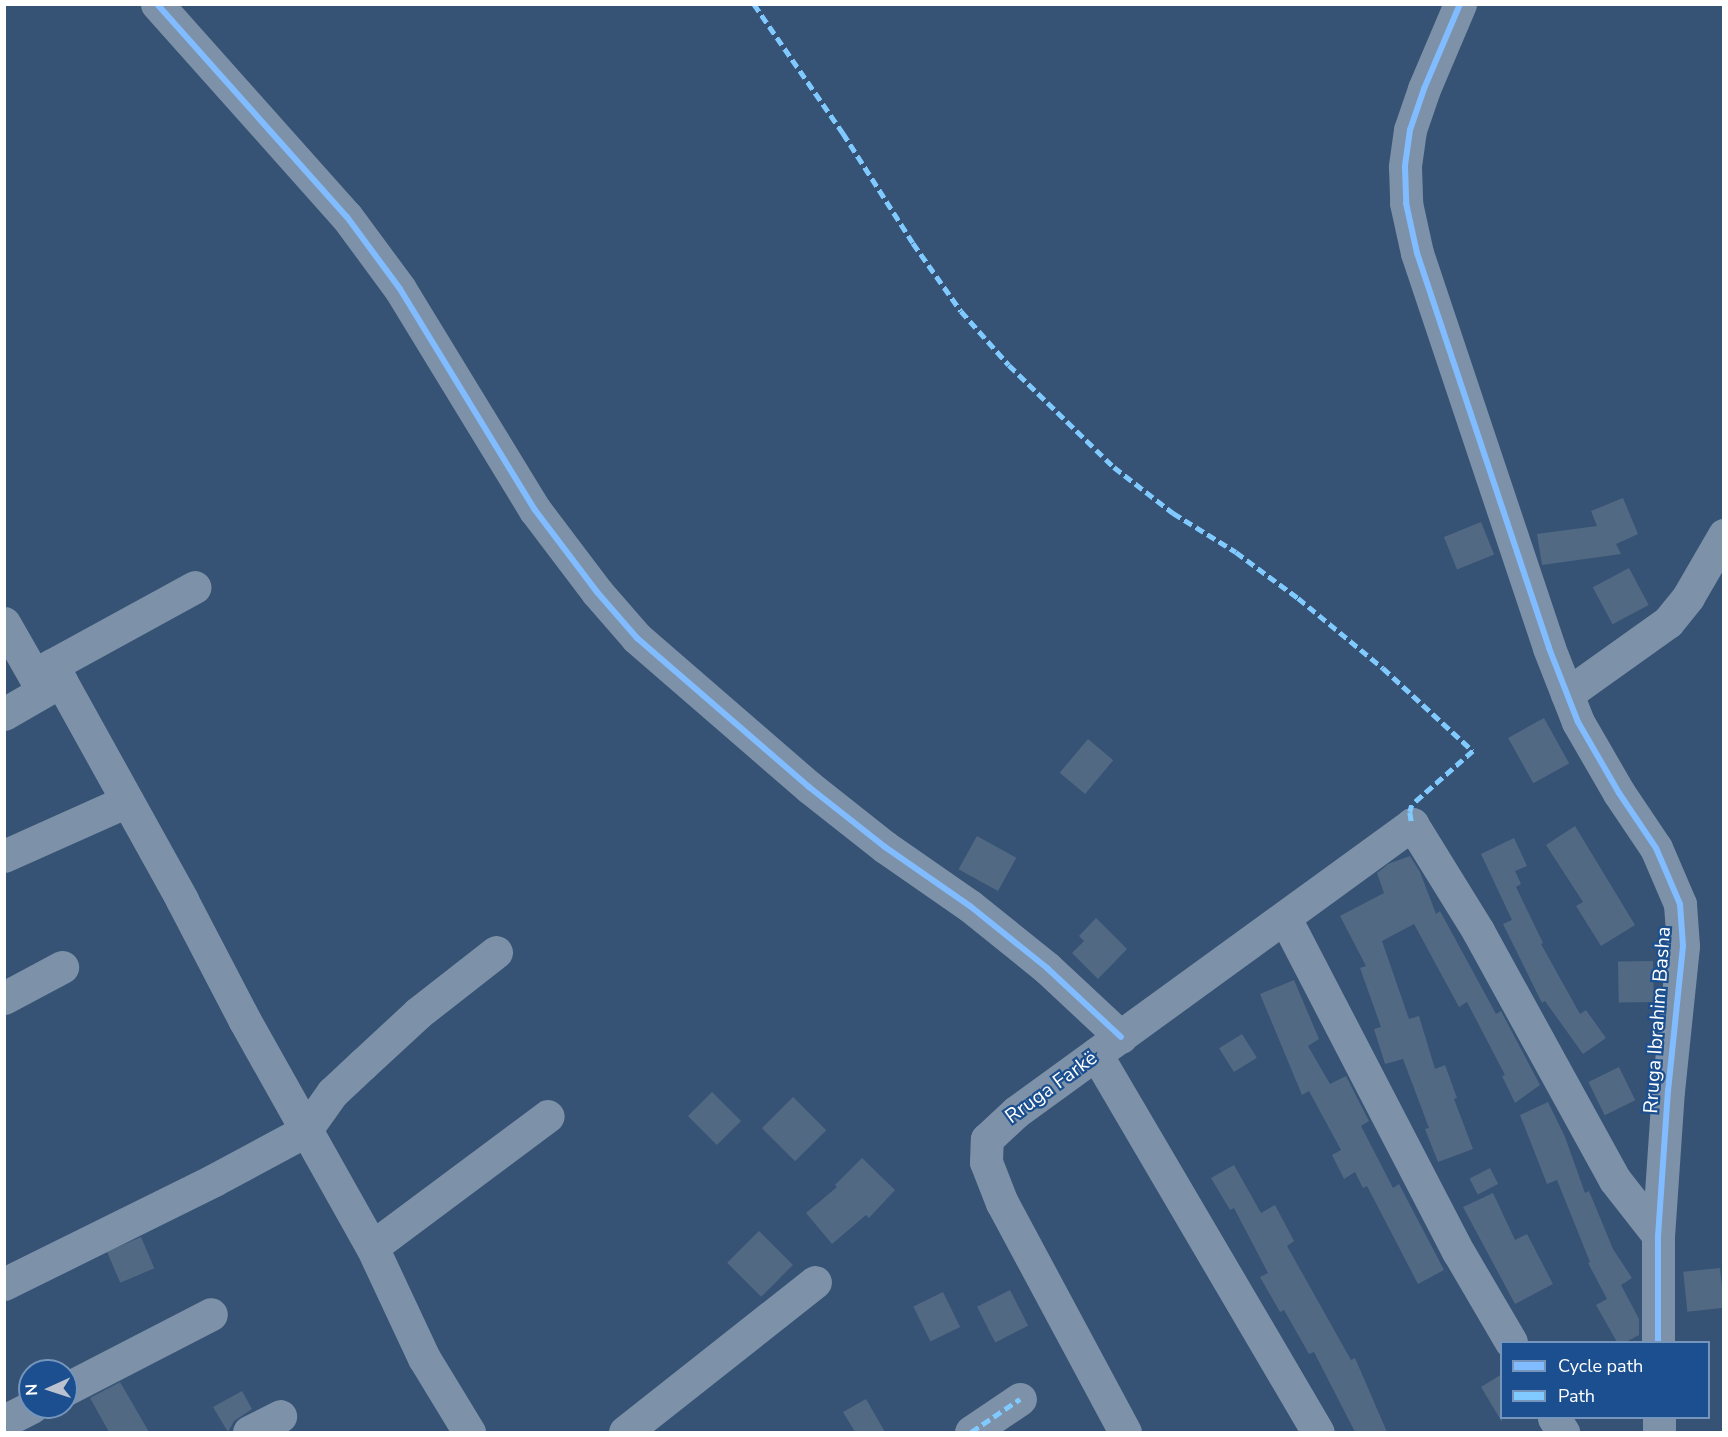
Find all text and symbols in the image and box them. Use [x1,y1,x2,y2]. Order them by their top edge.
street label: Rruga Ibrahim Basha [1638,926,1676,1114]
street label: Rruga Farkë [1000,1046,1102,1128]
legend [1500,1341,1710,1419]
text: Cycle path [1558,1354,1643,1378]
north arrow [18,1359,78,1419]
text: N [21,1383,43,1396]
text: Path [1558,1384,1595,1408]

